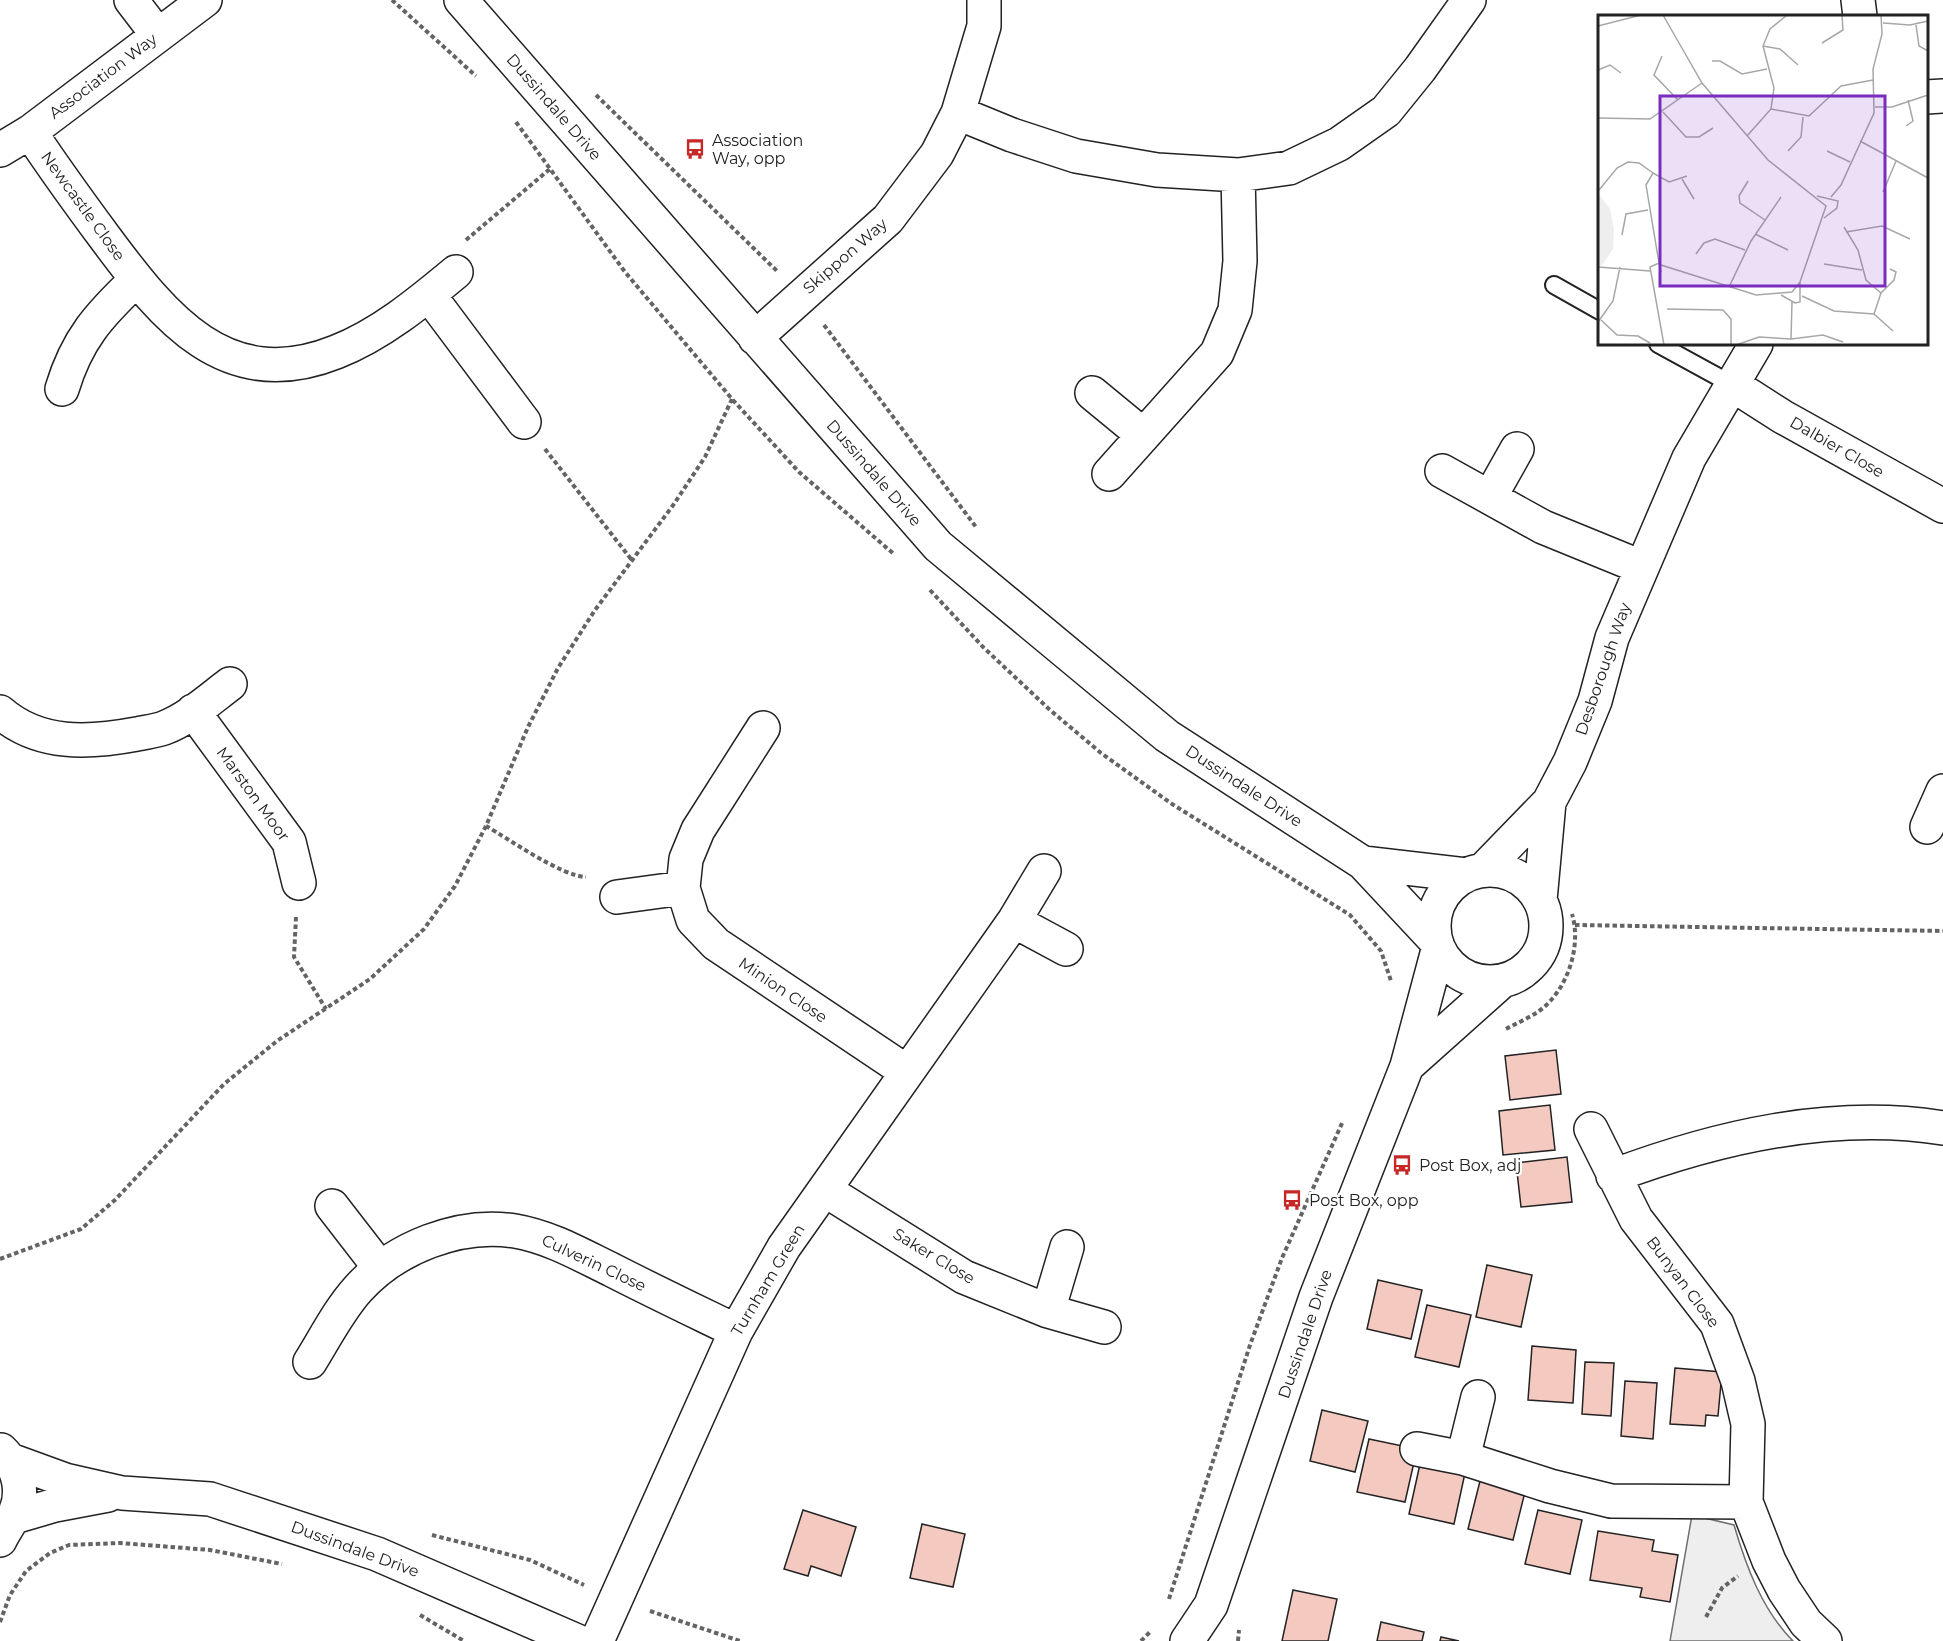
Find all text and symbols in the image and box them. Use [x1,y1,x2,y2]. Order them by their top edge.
inset map [1598,15,1928,345]
street label: Association Way [45,29,161,123]
street label: Dussindale Drive [503,50,605,164]
place label: Association Way, opp [712,131,803,168]
bus stop icon: Association Way, opp [683,137,707,161]
street label: Newcastle Close [37,148,129,264]
street label: Skippon Way [799,214,891,298]
street label: Dalbier Close [1787,412,1887,482]
street label: Dussindale Drive [823,416,925,530]
street label: Desborough Way [1571,600,1635,738]
street label: Dussindale Drive [1182,741,1306,831]
street label: Marston Moor [212,743,294,845]
street label: Minion Close [735,953,831,1027]
bus stop icon: Post Box, adj [1390,1153,1414,1177]
place label: Post Box, adj [1419,1156,1521,1175]
bus stop icon: Post Box, opp [1280,1188,1304,1212]
place label: Post Box, opp [1309,1191,1419,1210]
street label: Turnham Green [727,1221,809,1339]
street label: Saker Close [890,1224,978,1288]
street label: Culverin Close [539,1231,649,1295]
street label: Bunyan Close [1643,1233,1723,1331]
street label: Dussindale Drive [1274,1267,1336,1401]
street label: Dussindale Drive [288,1517,422,1581]

